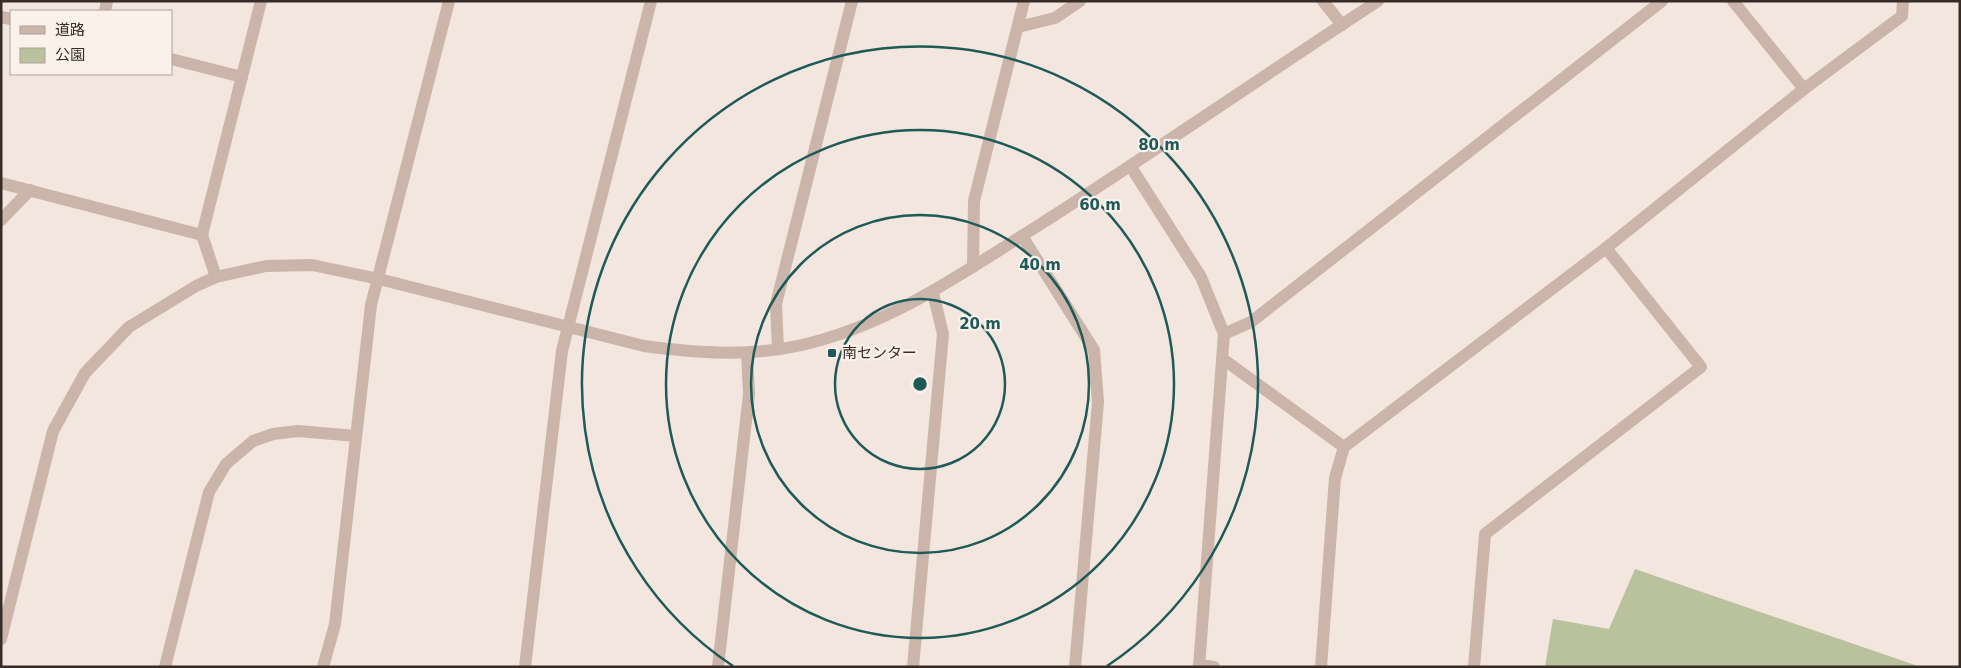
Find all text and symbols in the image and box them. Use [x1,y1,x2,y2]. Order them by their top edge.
legend [10,10,172,75]
text: 道路 [55,21,85,39]
text: 公園 [55,46,85,64]
text: 80 m [1138,136,1180,154]
text: 60 m [1079,196,1121,214]
text: 40 m [1019,256,1061,274]
text: 20 m [959,315,1001,333]
place label: 南センター [842,344,917,362]
marker: 南センター [826,347,838,359]
centre of rings [911,375,929,393]

